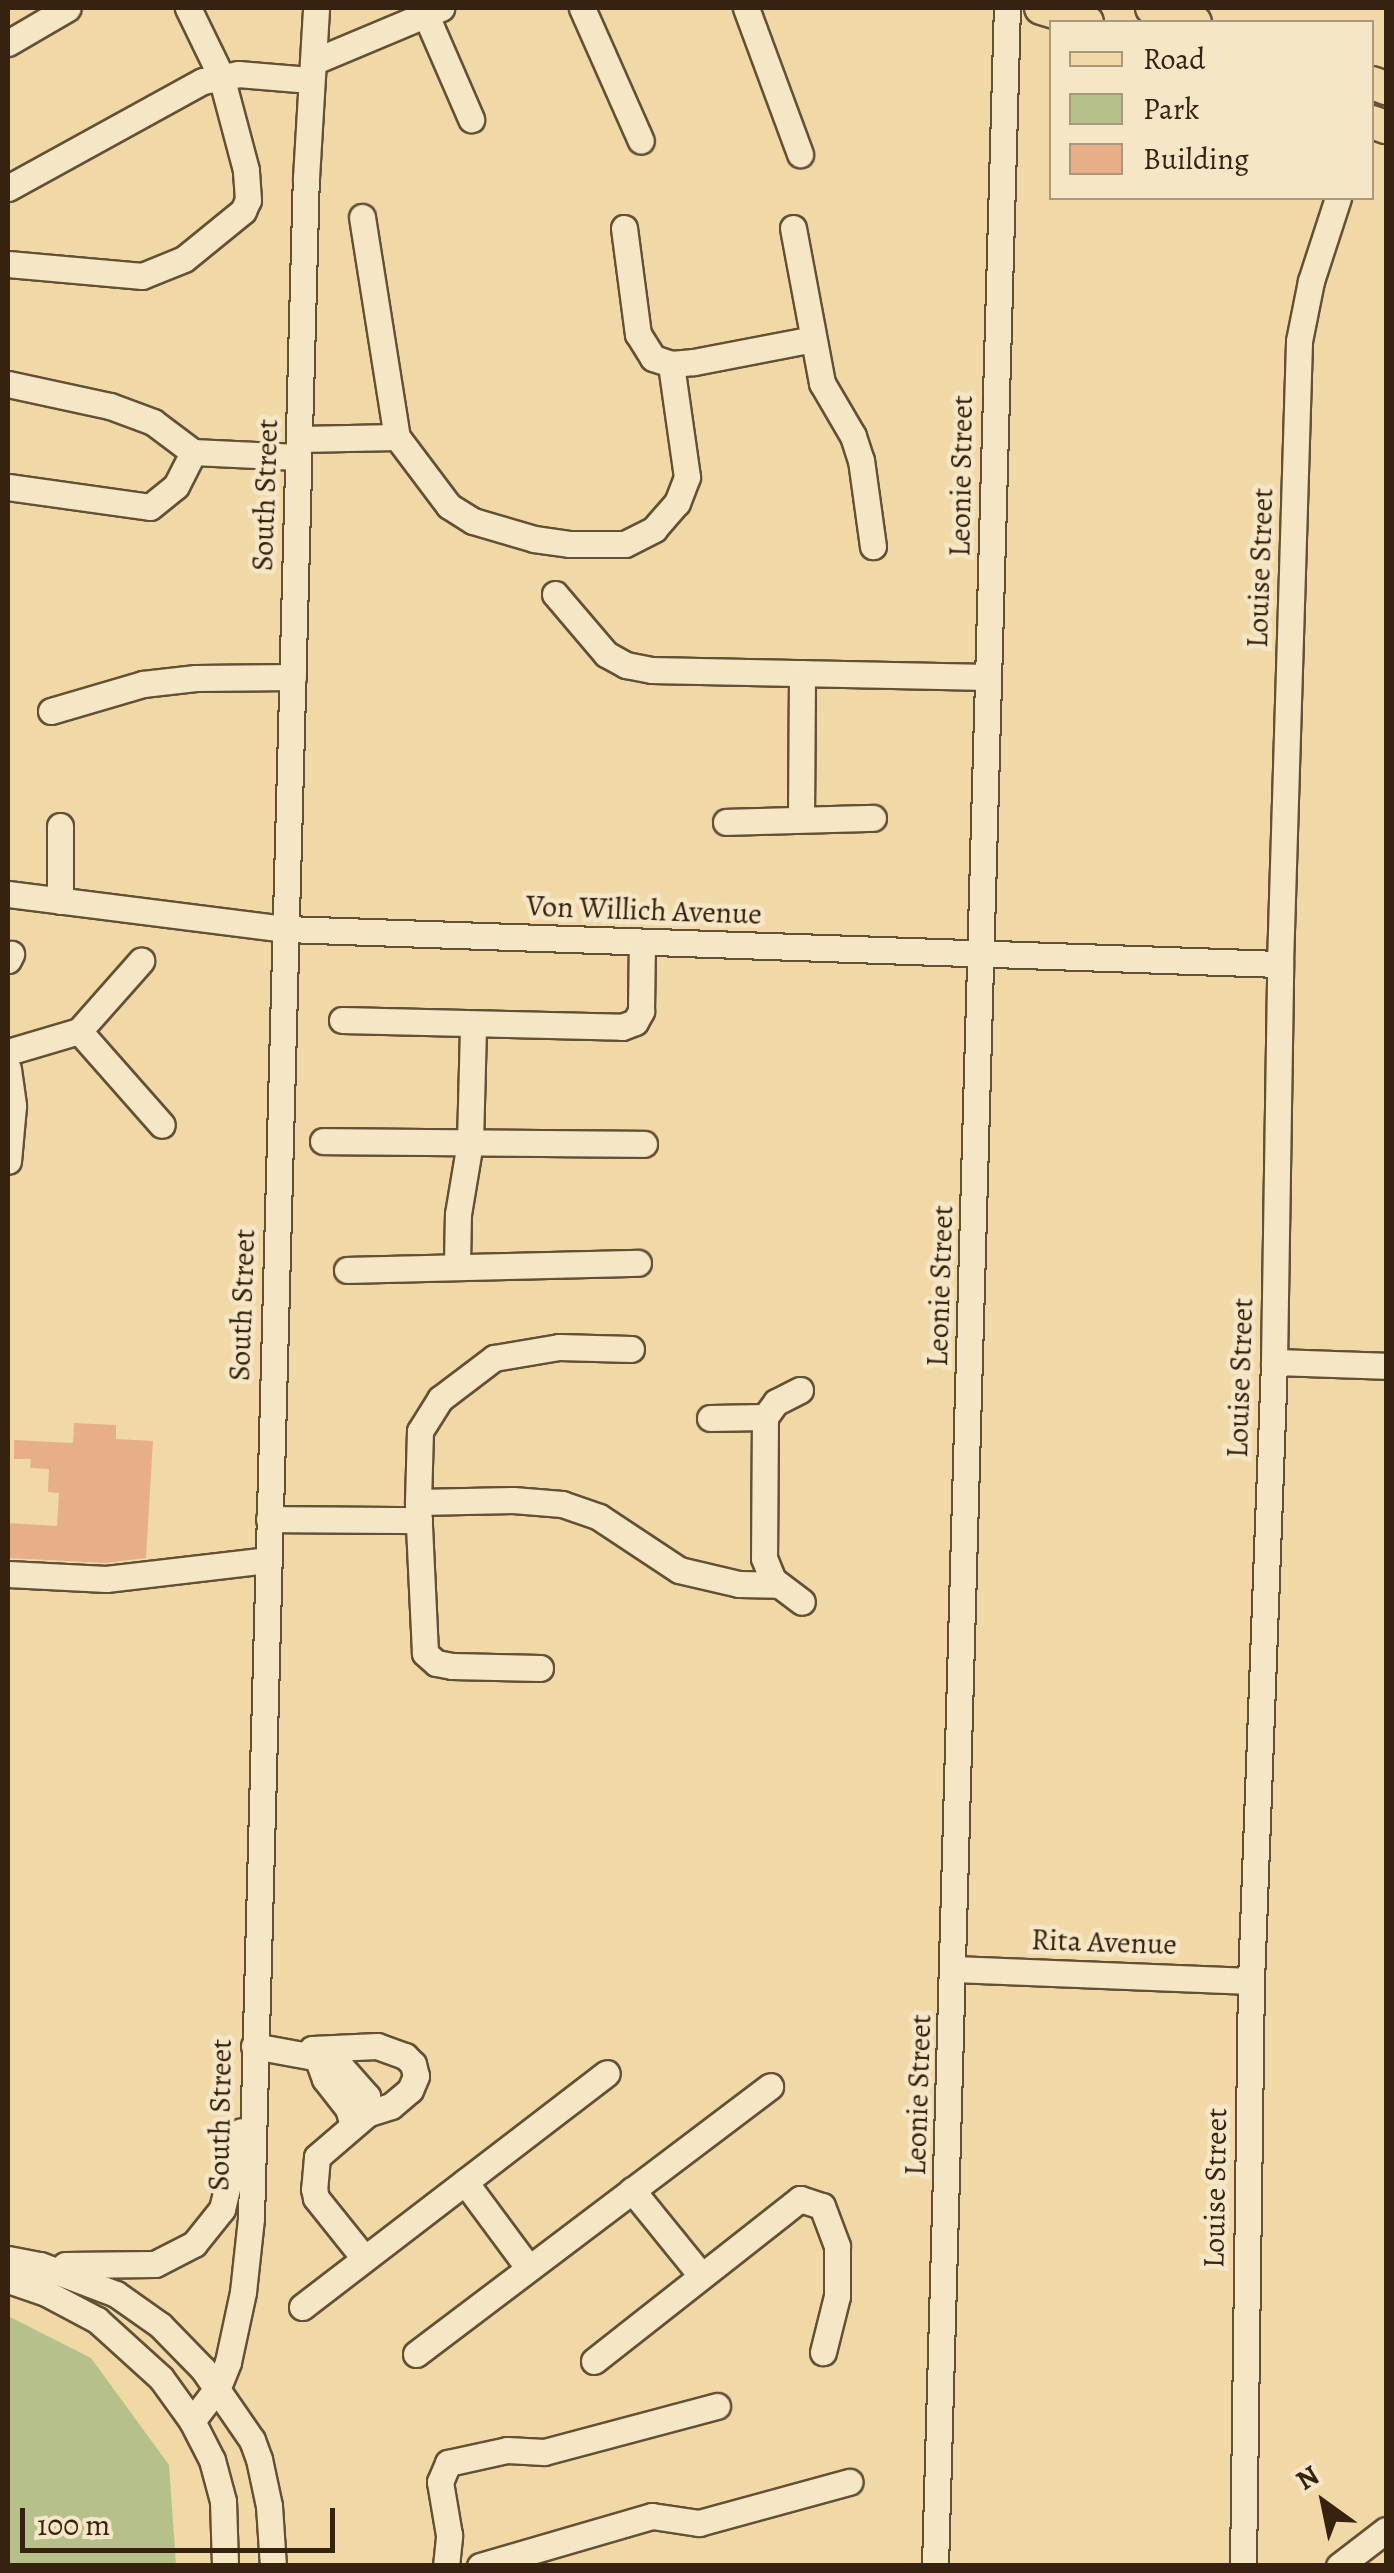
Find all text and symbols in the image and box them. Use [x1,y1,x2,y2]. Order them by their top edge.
legend [1049,20,1374,200]
text: Road [1143,39,1205,79]
text: Park [1143,89,1199,129]
text: Building [1143,139,1249,179]
street label: Leonie Street [942,395,980,557]
street label: South Street [244,418,286,572]
street label: Louise Street [1239,487,1281,649]
street label: Von Willich Avenue [526,888,762,932]
street label: Leonie Street [919,1205,961,1367]
street label: South Street [221,1228,263,1382]
street label: Louise Street [1219,1297,1261,1459]
street label: Rita Avenue [1031,1921,1177,1963]
street label: Leonie Street [897,2014,939,2176]
street label: South Street [201,2039,239,2191]
street label: Louise Street [1196,2108,1234,2268]
north arrow [1274,2453,1374,2553]
text: N [1289,2456,1327,2499]
scale bar [25,2488,340,2550]
text: 100 m [37,2505,110,2545]

